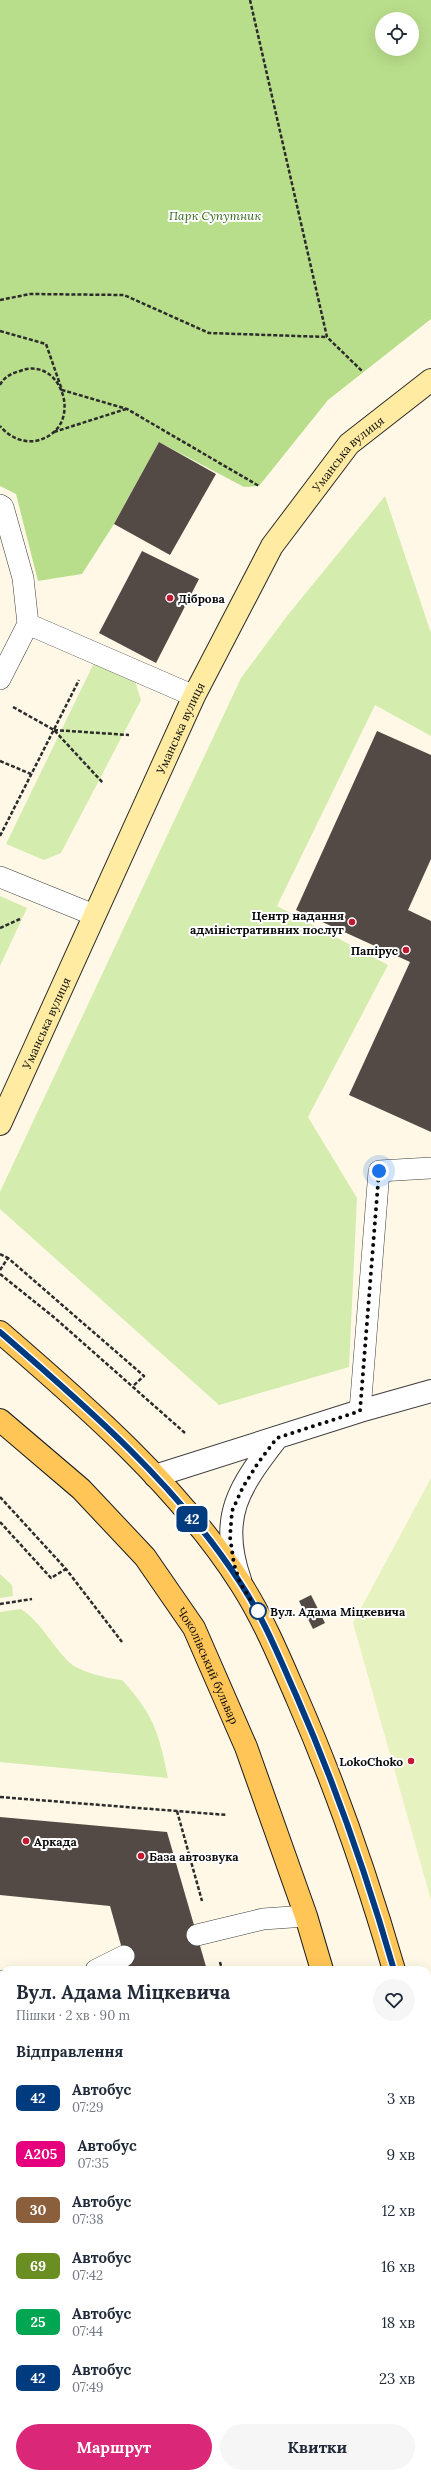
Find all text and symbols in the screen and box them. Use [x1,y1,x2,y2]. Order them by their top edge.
map controls [375,12,419,56]
button: locate [375,12,419,56]
park label: Парк Супутник [169,208,261,223]
street label: Уманська вулиця [308,412,387,495]
place label: Діброва [178,591,226,606]
marker: Діброва [165,593,175,603]
street label: Уманська вулиця [152,679,207,777]
place label: Центр надання адміністративних послуг [190,908,344,937]
marker: Центр надання адміністративних послуг [347,917,357,927]
place label: Папірус [351,943,399,958]
marker: Папірус [401,945,411,955]
street label: Уманська вулиця [18,975,73,1072]
your location [369,1161,389,1181]
line badge: 42 [174,1506,210,1532]
text: 42 [184,1510,200,1528]
marker: Вул. Адама Міцкевича [249,1602,267,1620]
street label: Чоколівський бульвар [174,1604,243,1726]
place label: Вул. Адама Міцкевича [270,1604,406,1619]
place label: LokoChoko [339,1754,403,1769]
marker: LokoChoko [406,1756,416,1766]
place label: Аркада [34,1834,78,1849]
marker: Аркада [21,1836,31,1846]
place label: База автозвука [149,1849,239,1864]
marker: База автозвука [136,1851,146,1861]
button: heart [373,1979,415,2021]
text: Вул. Адама Міцкевича [16,1980,230,2004]
text: Пішки · 2 хв · 90 m [16,2007,130,2024]
text: Відправлення [16,2042,123,2061]
text: Автобус [72,2080,131,2099]
text: 42 [30,2089,46,2107]
text: 3 хв [387,2089,415,2108]
text: 07:29 [72,2099,104,2116]
text: Автобус [77,2136,137,2155]
text: А205 [24,2145,57,2163]
text: 9 хв [387,2145,415,2164]
text: 07:35 [77,2155,109,2172]
text: Автобус [72,2192,131,2211]
text: 30 [30,2201,46,2219]
text: 12 хв [382,2201,415,2220]
text: 07:38 [72,2211,104,2228]
text: Автобус [72,2248,131,2267]
text: 69 [30,2257,46,2275]
text: 16 хв [381,2257,415,2276]
text: 07:42 [72,2267,103,2284]
text: Автобус [72,2304,131,2323]
text: 25 [30,2313,46,2331]
text: 18 хв [381,2313,415,2332]
text: 07:44 [72,2323,103,2340]
text: Автобус [72,2360,131,2379]
text: 42 [30,2369,46,2387]
text: 23 хв [379,2369,415,2388]
text: 07:49 [72,2379,104,2396]
button: Маршрут [16,2424,212,2470]
button: Квитки [220,2424,415,2470]

